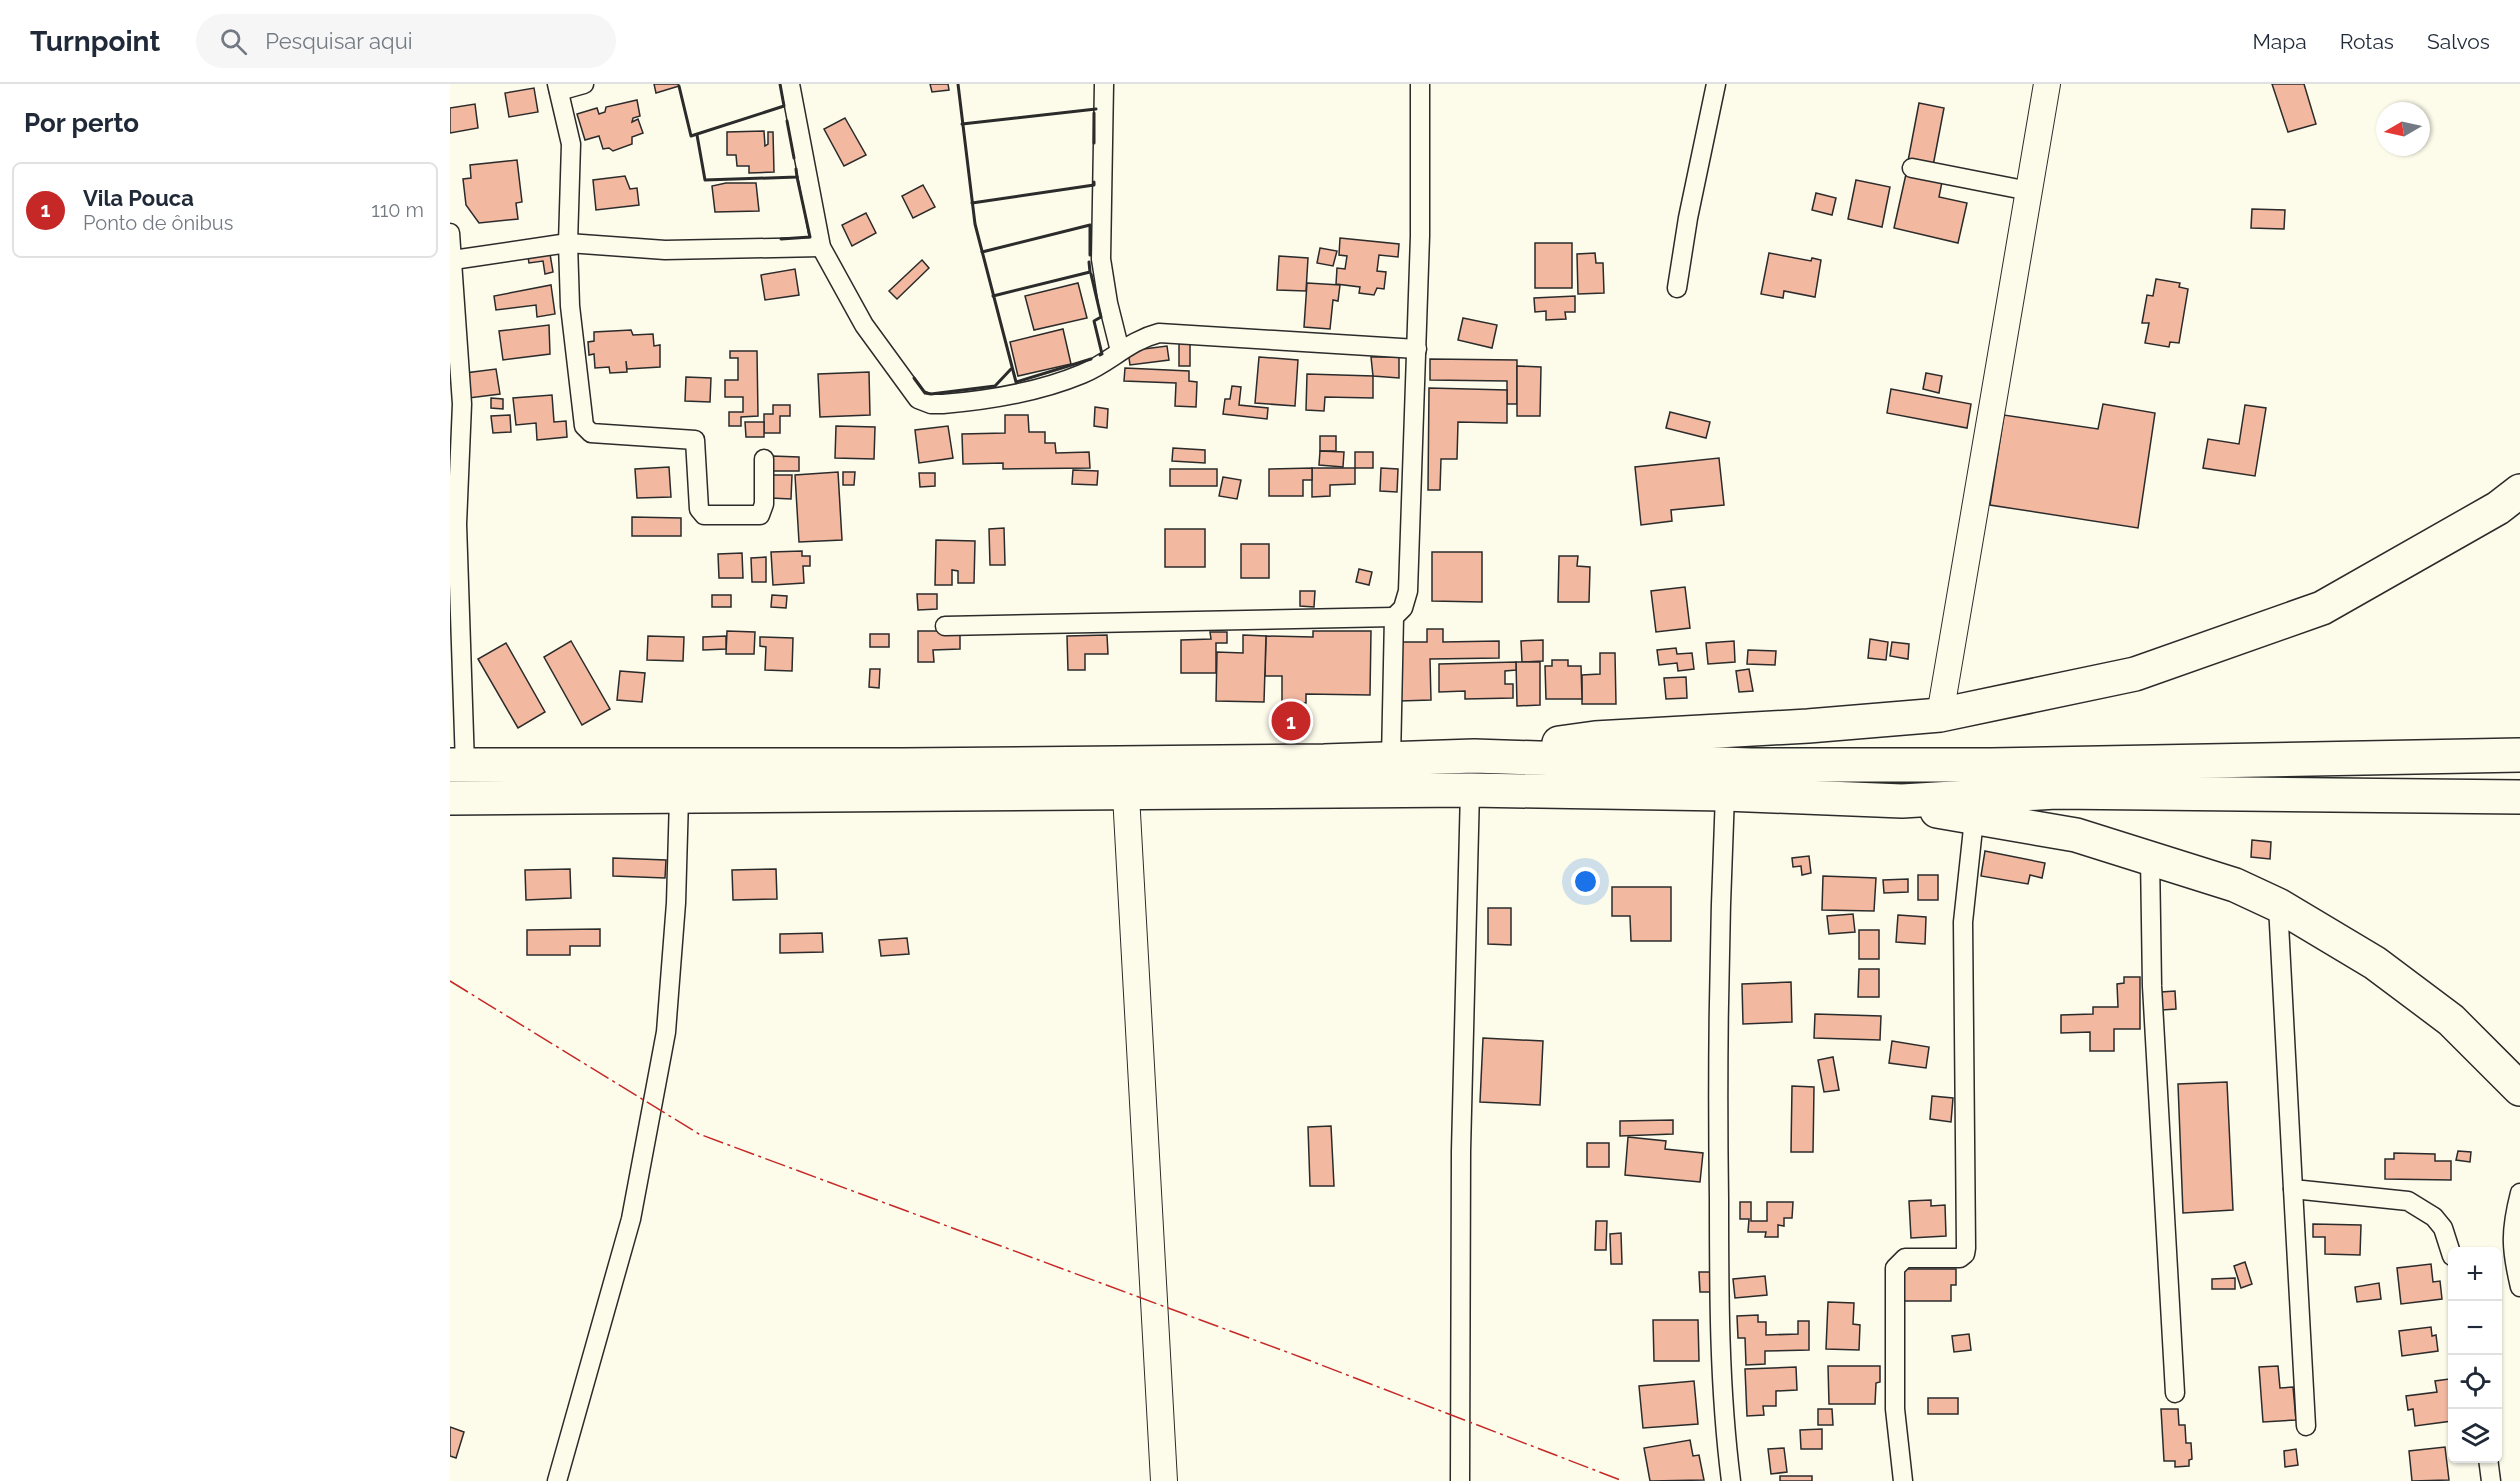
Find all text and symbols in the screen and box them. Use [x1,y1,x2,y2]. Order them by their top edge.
search box [196,14,616,68]
text: Turnpoint [30,25,160,58]
icon: search [217,25,250,58]
text: Pesquisar aqui [265,28,413,54]
text: Mapa [2253,29,2307,54]
text: Rotas [2340,29,2394,54]
text: Salvos [2427,29,2490,54]
north arrow [2376,102,2430,156]
text: Por perto [24,108,139,138]
text: Vila Pouca [83,185,194,211]
text: 1 [41,198,50,222]
text: 110 m [371,198,424,222]
text: Ponto de ônibus [83,211,233,235]
pin: 1 [1272,698,1310,744]
your location [1571,867,1600,896]
map controls [2448,1247,2502,1463]
button: + [2448,1247,2502,1301]
button: − [2448,1301,2502,1355]
button: locate [2448,1355,2502,1409]
button: layers [2448,1409,2502,1463]

